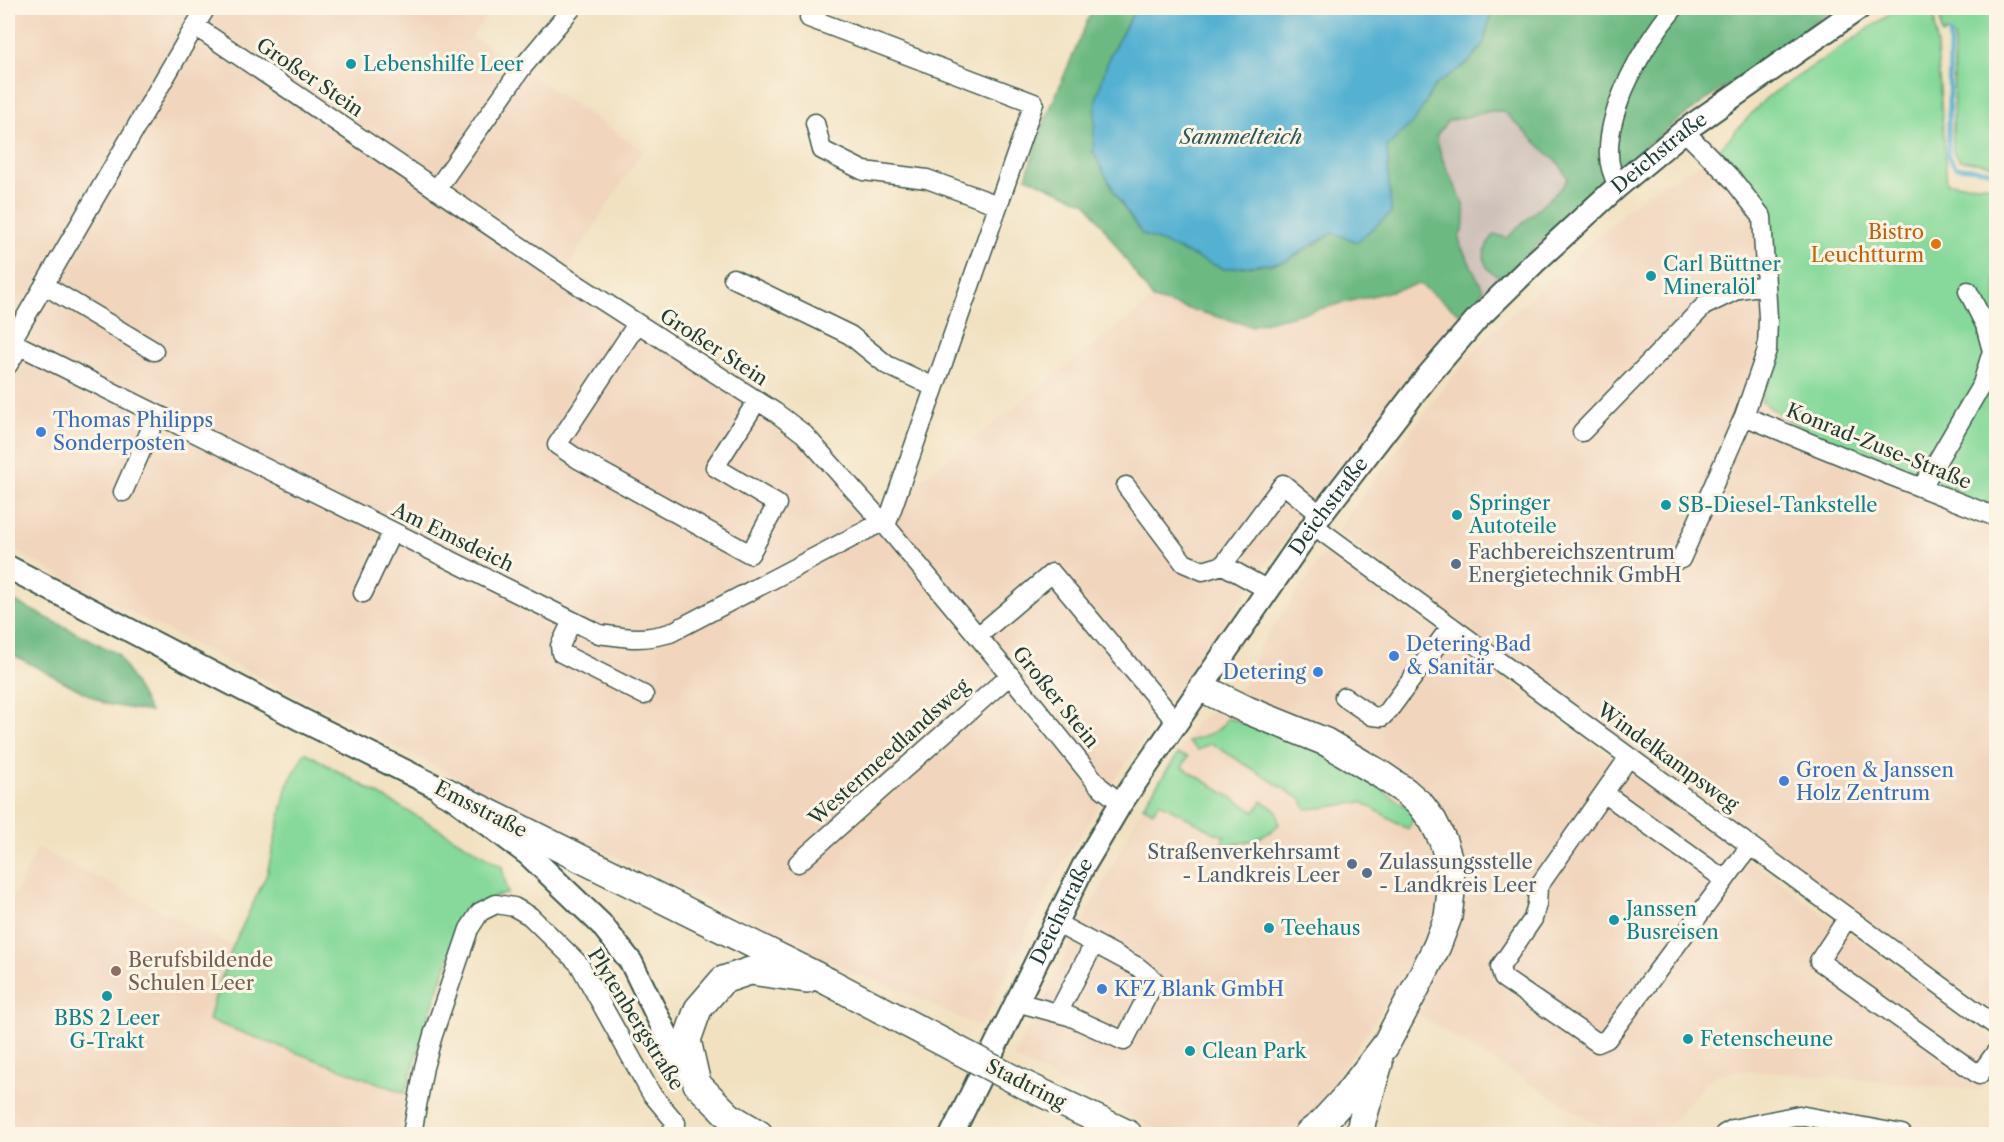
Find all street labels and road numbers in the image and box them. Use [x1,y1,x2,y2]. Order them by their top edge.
street label: Großer Stein [252,32,368,122]
street label: Deichstraße [1606,107,1712,198]
street label: Großer Stein [656,303,773,391]
street label: Konrad-Zuse-Straße [1783,398,1975,494]
street label: Deichstraße [1284,452,1373,560]
street label: Am Emsdeich [387,497,518,577]
street label: Großer Stein [1008,641,1105,753]
street label: Westermeedlandsweg [803,673,974,831]
street label: Windelkampsweg [1592,697,1744,817]
street label: Emsstraße [431,775,531,843]
street label: Deichstraße [1025,853,1098,969]
street label: Plytenbergstraße [583,944,689,1094]
street label: Stadtring [982,1054,1070,1115]

